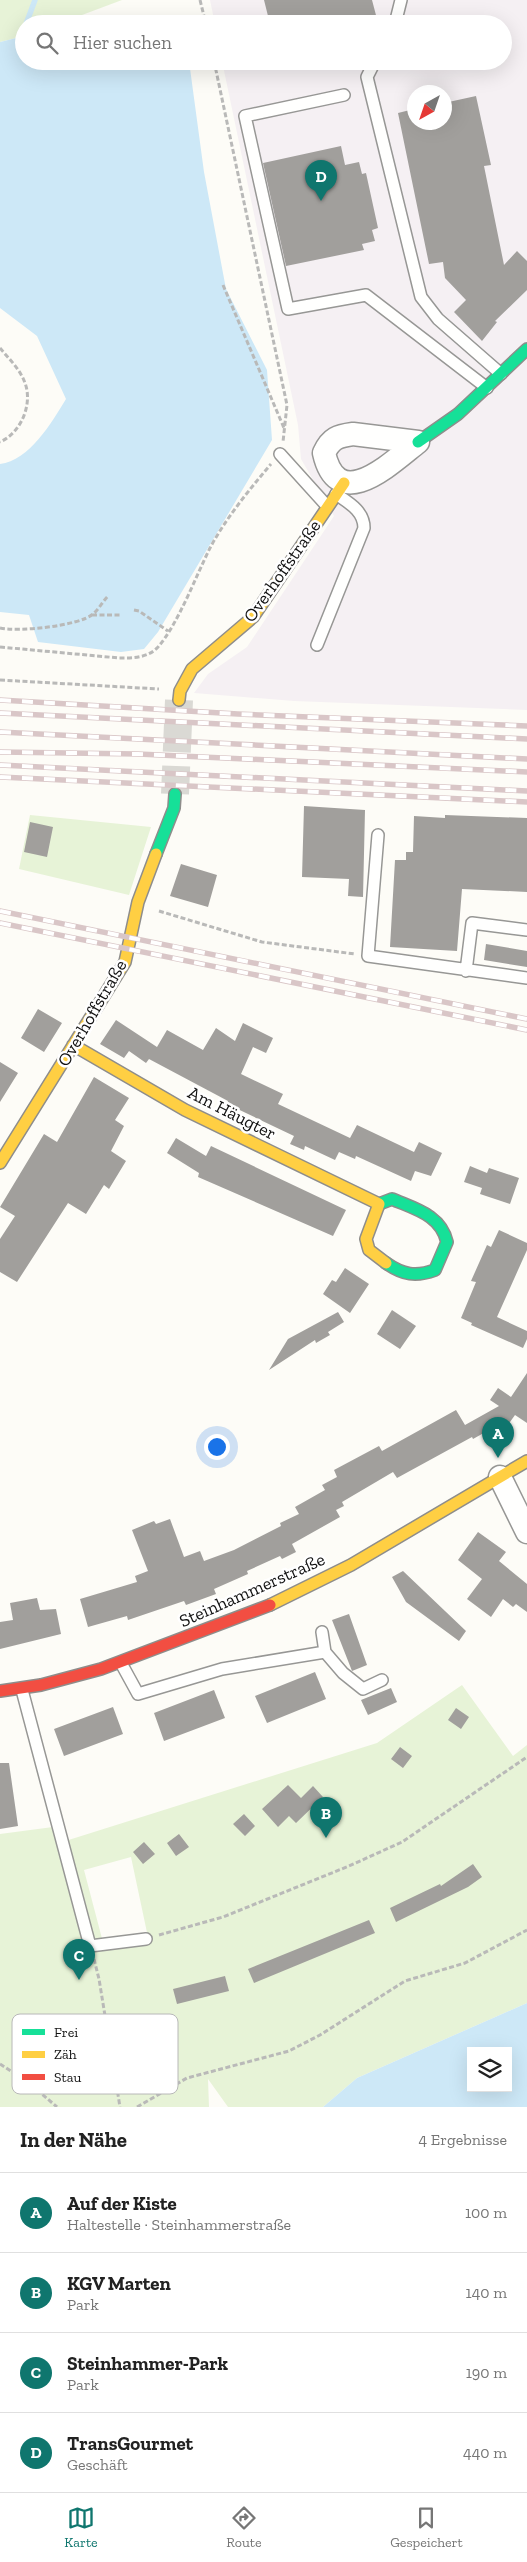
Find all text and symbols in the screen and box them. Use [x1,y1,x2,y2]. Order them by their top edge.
search box [15,15,512,70]
icon: search [33,29,61,57]
text: Hier suchen [73,31,172,54]
north arrow [407,85,452,130]
pin: D [305,160,337,201]
street label: Overhoffstraße [239,516,325,626]
street label: Overhoffstraße [53,956,131,1070]
street label: Am Häugter [184,1081,280,1145]
pin: A [482,1417,514,1458]
your location [204,1434,230,1460]
street label: Steinhammerstraße [176,1548,328,1632]
pin: B [310,1797,342,1838]
pin: C [63,1939,95,1980]
legend [12,2014,178,2094]
text: Frei [54,2024,78,2041]
text: Zäh [54,2046,77,2063]
map controls [467,2047,512,2092]
button: layers [467,2047,512,2092]
text: Stau [54,2069,81,2086]
text: In der Nähe [20,2127,127,2152]
text: 4 Ergebnisse [419,2130,507,2149]
text: Auf der Kiste [67,2192,177,2215]
text: A [31,2203,42,2222]
text: 100 m [465,2203,507,2222]
text: Haltestelle · Steinhammerstraße [67,2215,291,2234]
text: KGV Marten [67,2272,171,2295]
text: B [31,2283,41,2302]
text: 140 m [466,2283,507,2302]
text: Park [67,2295,99,2314]
text: Steinhammer-Park [67,2352,228,2375]
text: C [31,2363,41,2382]
text: 190 m [466,2363,507,2382]
text: Park [67,2375,99,2394]
text: TransGourmet [67,2432,193,2455]
text: D [30,2443,42,2462]
text: 440 m [463,2443,507,2462]
text: Geschäft [67,2455,128,2474]
tab: Karte [64,2504,98,2551]
tab: Route [226,2504,262,2551]
tab: Gespeichert [390,2504,463,2551]

